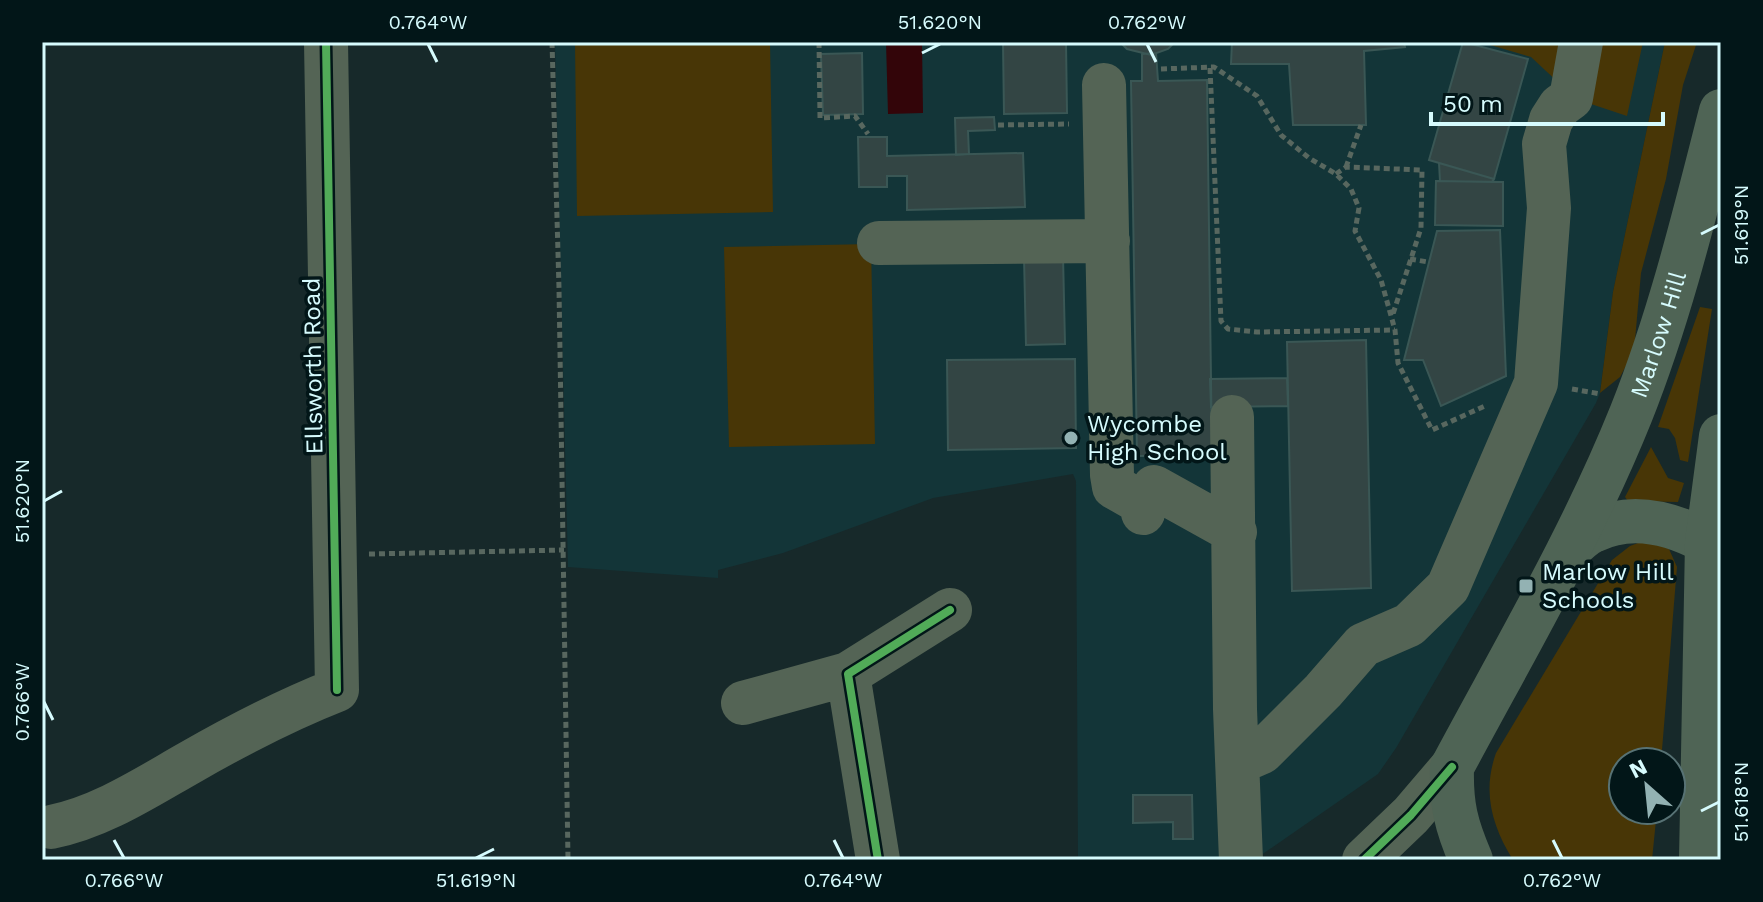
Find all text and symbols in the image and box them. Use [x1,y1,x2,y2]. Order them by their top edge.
text: 0.764°W [388,10,468,34]
text: 51.620°N [898,10,982,34]
text: 0.762°W [1108,10,1186,34]
scale bar [1431,76,1663,126]
text: 50 m [1443,90,1503,118]
text: 51.619°N [1729,185,1753,265]
street label: Marlow Hill [1625,267,1692,402]
street label: Ellsworth Road [297,277,329,455]
place label: Wycombe High School [1087,410,1227,466]
marker: Wycombe High School [1062,429,1080,447]
text: 51.620°N [10,459,34,543]
place label: Marlow Hill Schools [1542,558,1674,614]
marker: Marlow Hill Schools [1517,577,1535,595]
text: 0.766°W [10,662,34,742]
north arrow [1607,746,1687,826]
text: N [1625,754,1651,783]
text: 51.618°N [1729,762,1753,842]
text: 0.766°W [84,868,164,892]
text: 51.619°N [436,868,516,892]
text: 0.764°W [803,868,883,892]
text: 0.762°W [1523,868,1601,892]

